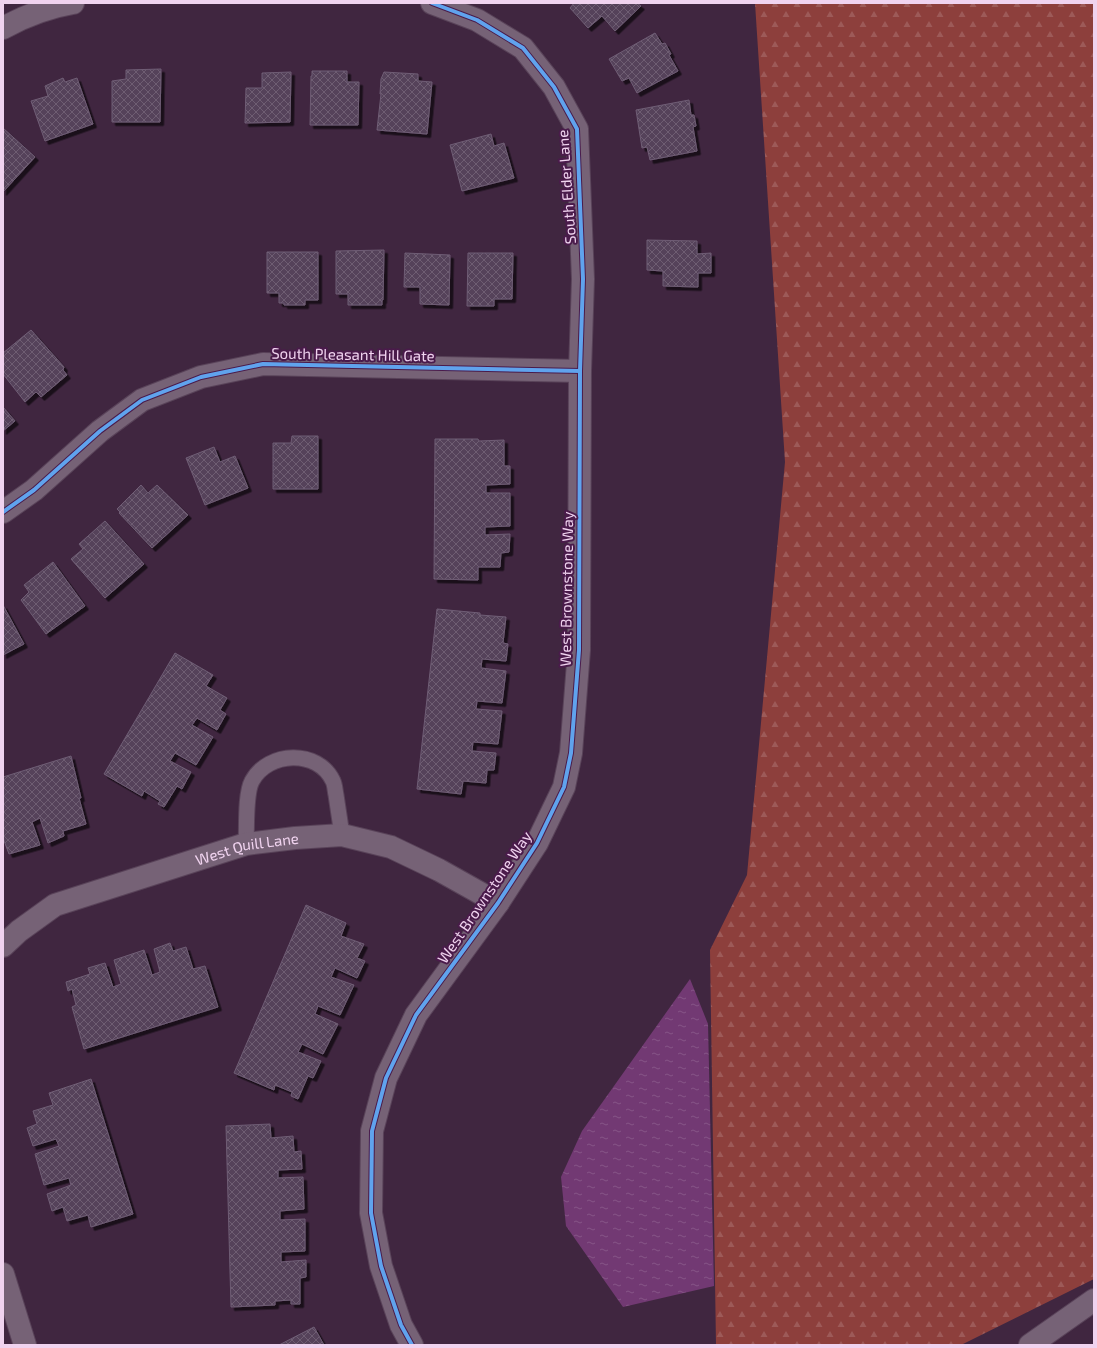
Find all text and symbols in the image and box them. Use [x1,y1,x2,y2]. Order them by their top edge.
street label: South Elder Lane [553,129,579,245]
street label: South Pleasant Hill Gate [271,344,435,364]
street label: West Brownstone Way [556,511,576,667]
street label: West Brownstone Way [433,828,535,966]
street label: West Quill Lane [193,829,300,869]

